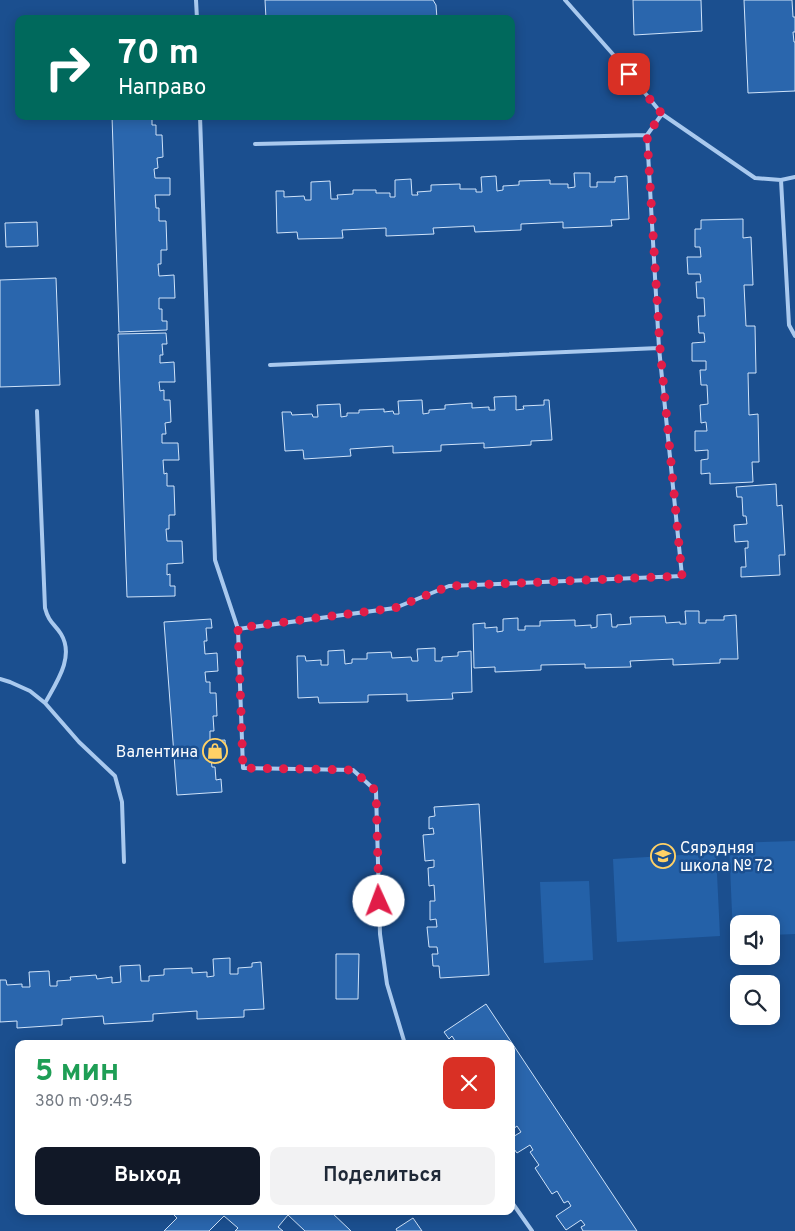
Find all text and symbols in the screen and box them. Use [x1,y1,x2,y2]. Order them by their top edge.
text: 70 m [118,32,199,76]
icon: right [35,35,100,100]
pin [608,53,650,95]
icon: arrive [615,60,643,88]
text: Направо [118,75,206,102]
shop icon: Валентина [202,738,228,764]
place label: Валентина [116,743,198,763]
place label: Сярэдняя школа № 72 [680,839,773,877]
school or university icon: Сярэдняя школа № 72 [650,843,676,869]
position arrow [352,874,404,926]
map controls [730,915,780,1025]
button: sound [730,915,780,965]
button: search [730,975,780,1025]
text: 5 мин [35,1054,119,1091]
button: close [443,1057,495,1109]
text: 380 m · 09:45 [35,1092,133,1112]
button: Выход [35,1147,260,1205]
button: Поделиться [270,1147,495,1205]

